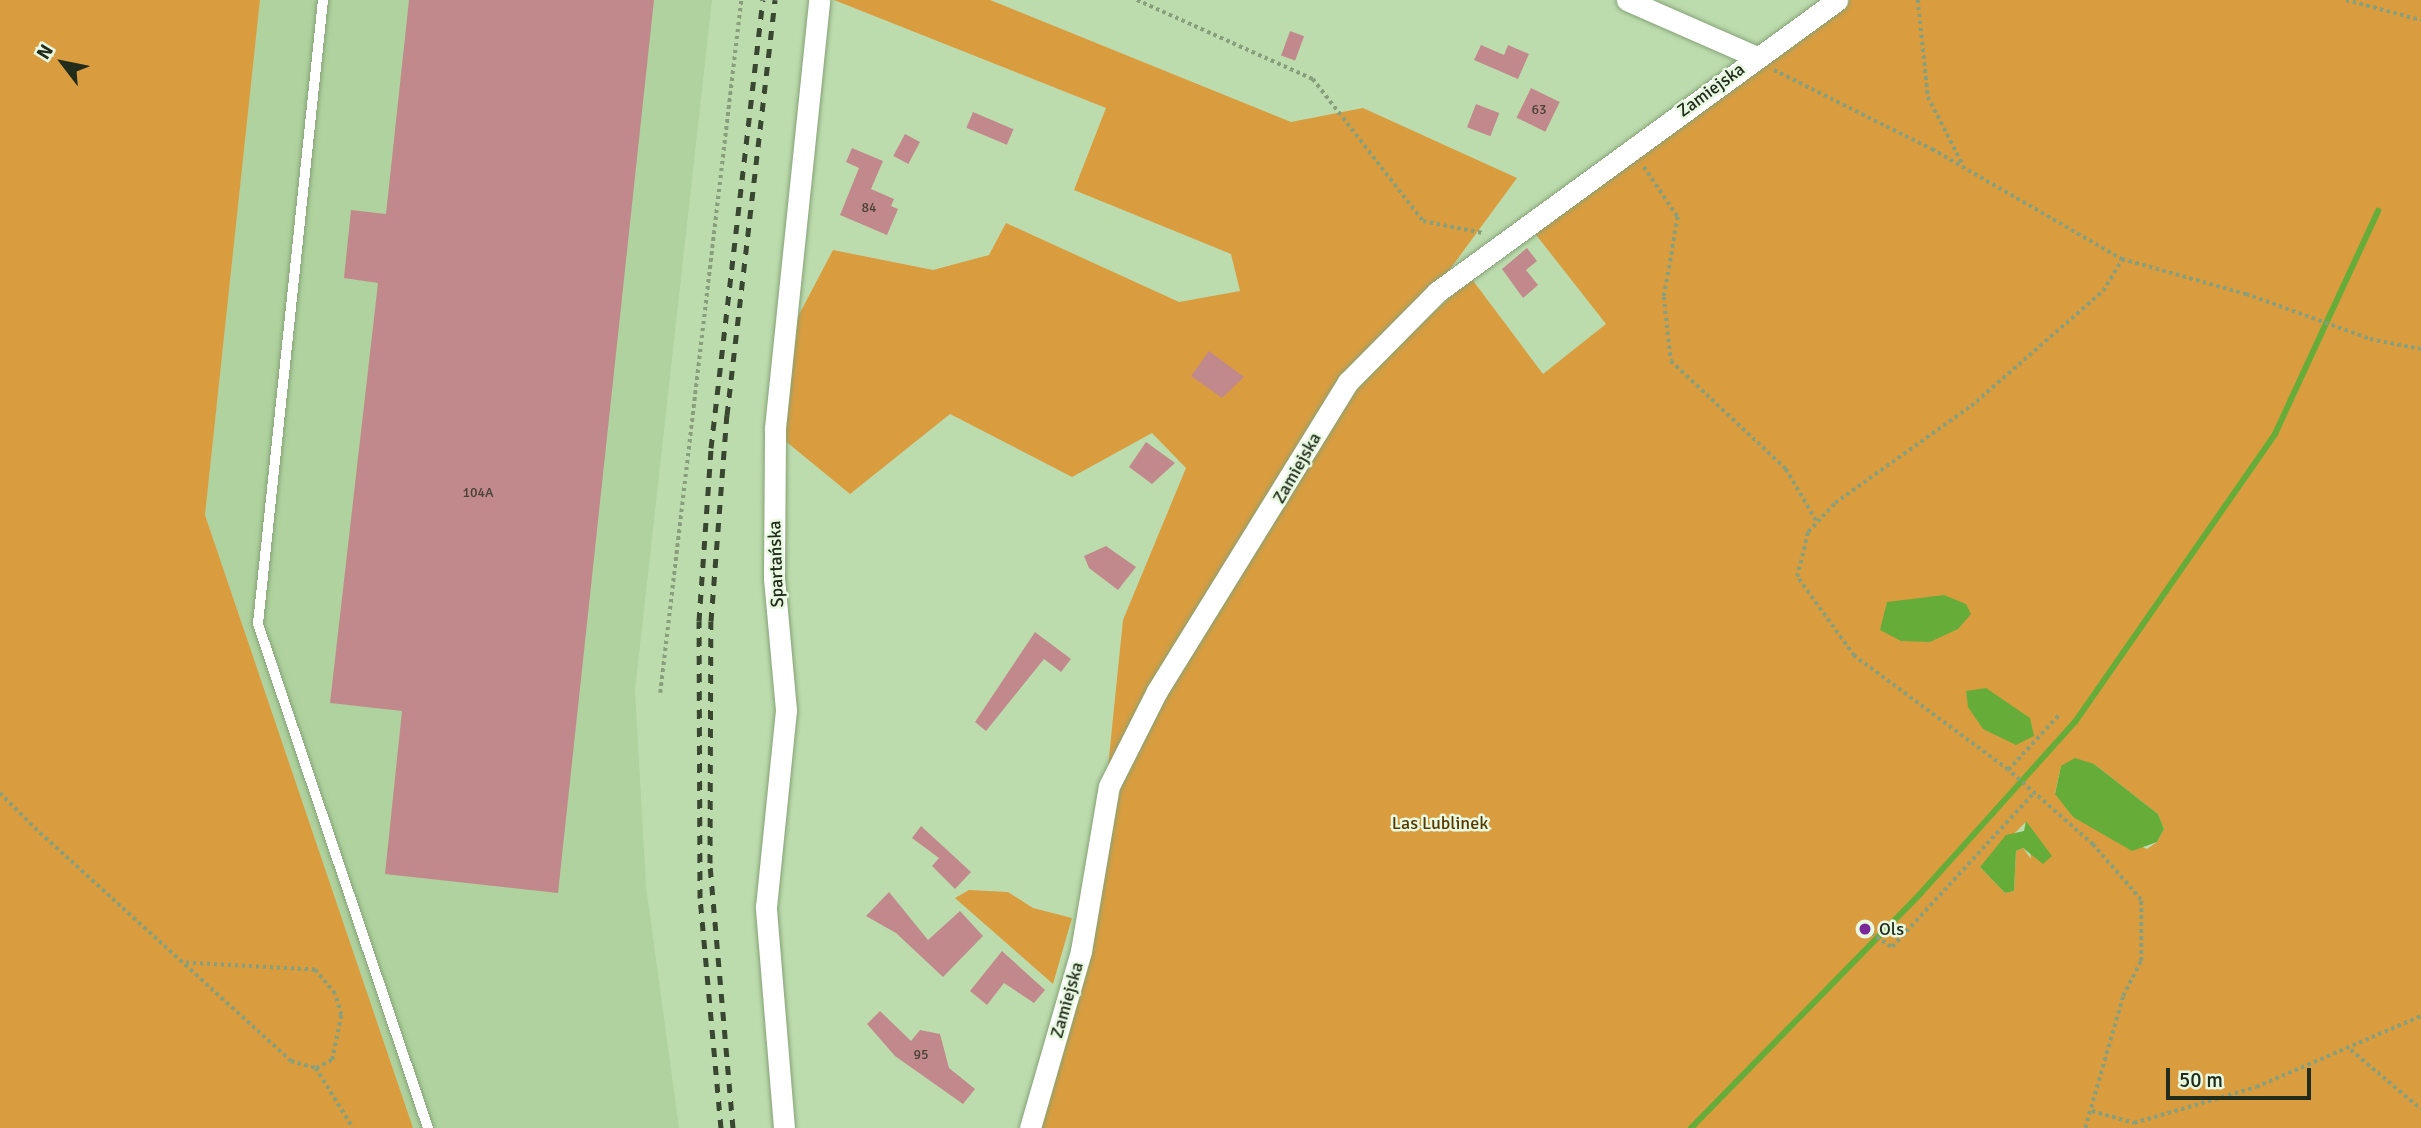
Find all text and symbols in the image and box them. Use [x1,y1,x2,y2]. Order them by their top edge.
north arrow [28,28,98,98]
text: N [32,40,59,64]
street label: Zamiejska [1673,58,1749,122]
house number: 63 [1531,102,1547,118]
house number: 84 [861,200,877,216]
street label: Zamiejska [1268,429,1326,507]
house number: 104A [462,485,494,501]
street label: Spartańska [764,520,788,608]
park label: Las Lublinek [1392,812,1488,834]
place label: Ols [1879,918,1904,940]
marker: Ols [1857,921,1873,937]
street label: Zamiejska [1046,959,1088,1041]
house number: 95 [913,1047,929,1063]
scale bar [2169,1054,2314,1098]
text: 50 m [2179,1067,2223,1093]

